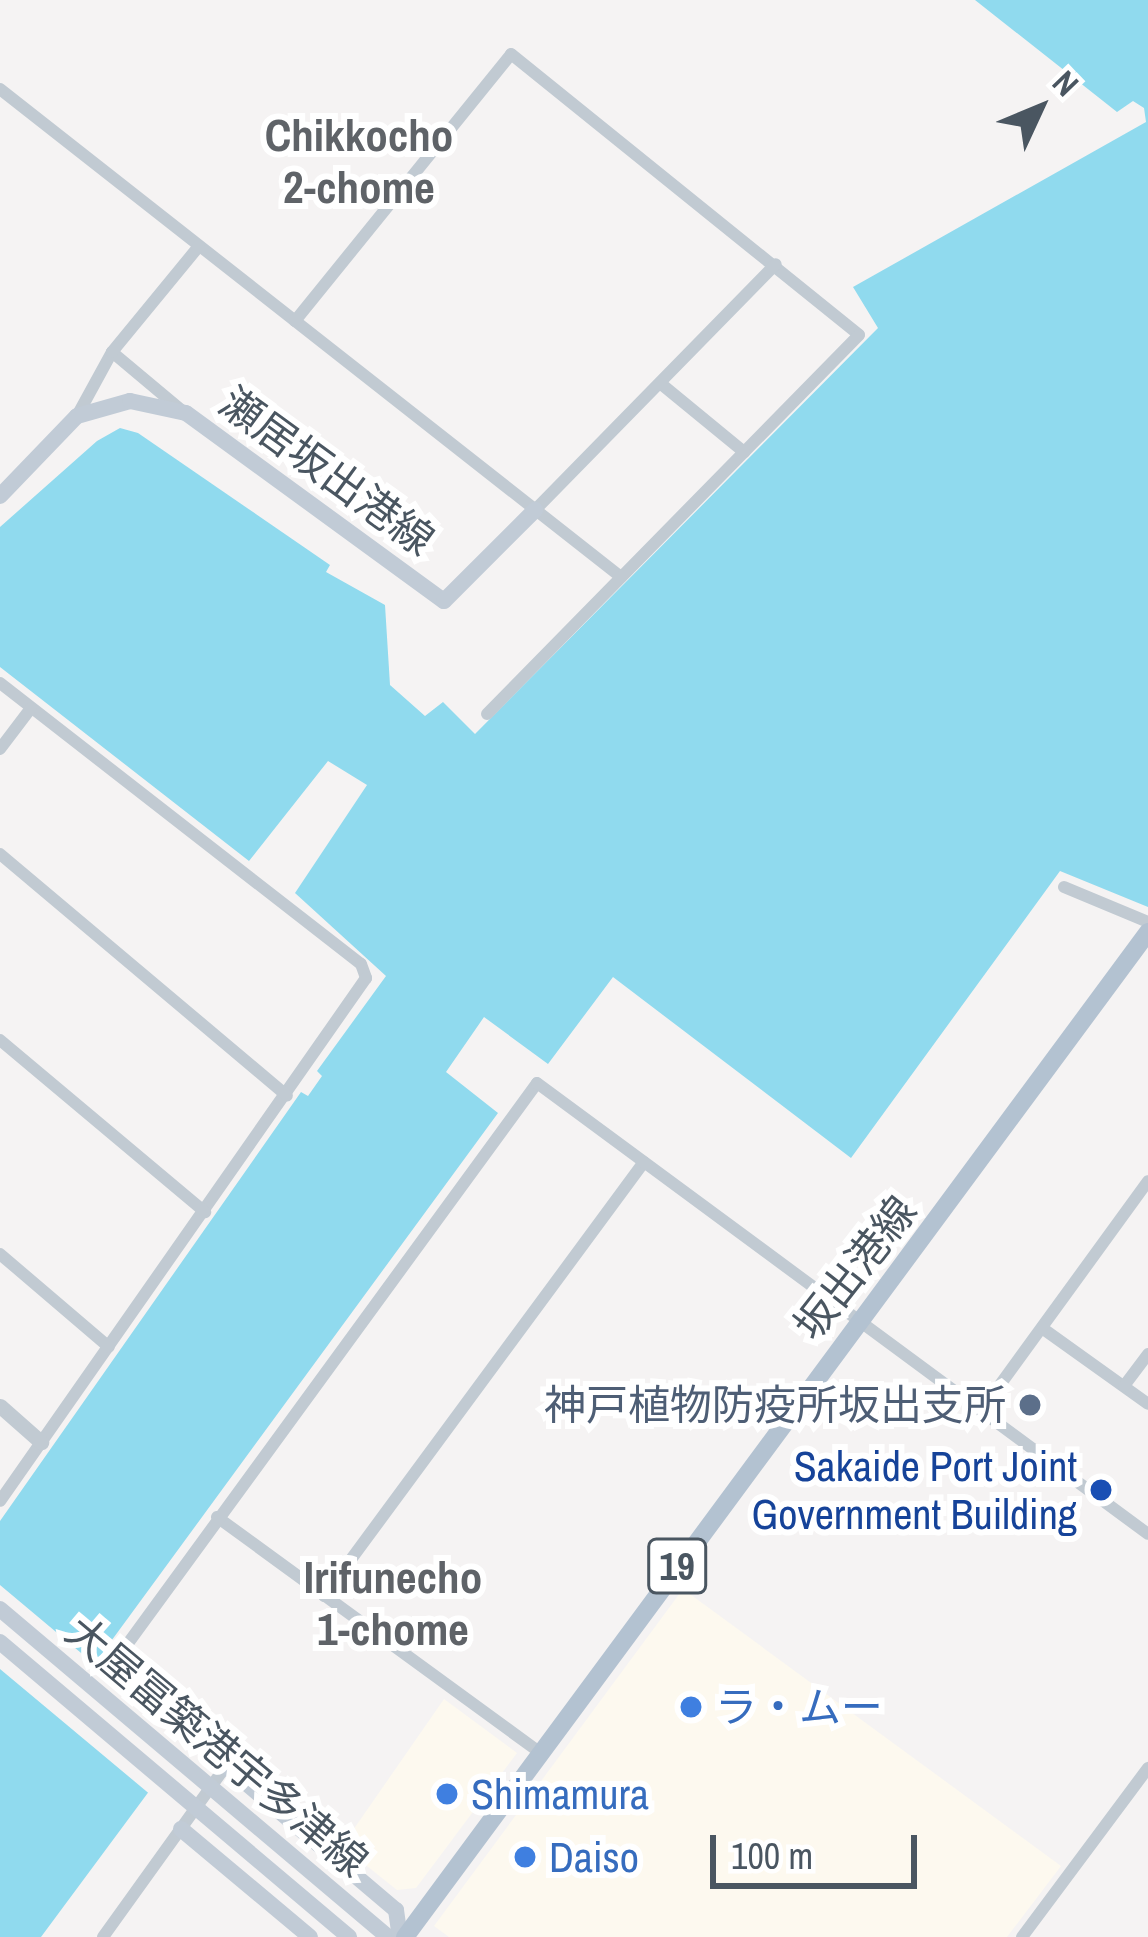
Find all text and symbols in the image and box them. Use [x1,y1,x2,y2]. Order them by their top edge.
north arrow [980,48,1100,168]
text: N [1043,61,1089,105]
district label: Chikkocho 2-chome [265,108,453,214]
street label: 瀬居坂出港線 [210,377,444,565]
street label: 坂出港線 [783,1186,927,1350]
place label: 神戸植物防疫所坂出支所 [544,1380,1006,1430]
marker: 神戸植物防疫所坂出支所 [1017,1392,1043,1418]
place label: Sakaide Port Joint Government Building [752,1441,1077,1540]
marker: Sakaide Port Joint Government Building [1088,1477,1114,1503]
road number: 19 [647,1533,707,1599]
district label: Irifunecho 1-chome [304,1550,482,1656]
street label: 大屋冨築港宇多津線 [56,1605,378,1887]
place label: ラ・ムー [715,1682,883,1732]
marker: ラ・ムー [678,1694,704,1720]
place label: Shimamura [471,1769,649,1819]
marker: Shimamura [434,1781,460,1807]
scale bar [716,1811,923,1885]
place label: Daiso [549,1832,639,1882]
text: 100 m [731,1832,813,1880]
marker: Daiso [512,1844,538,1870]

